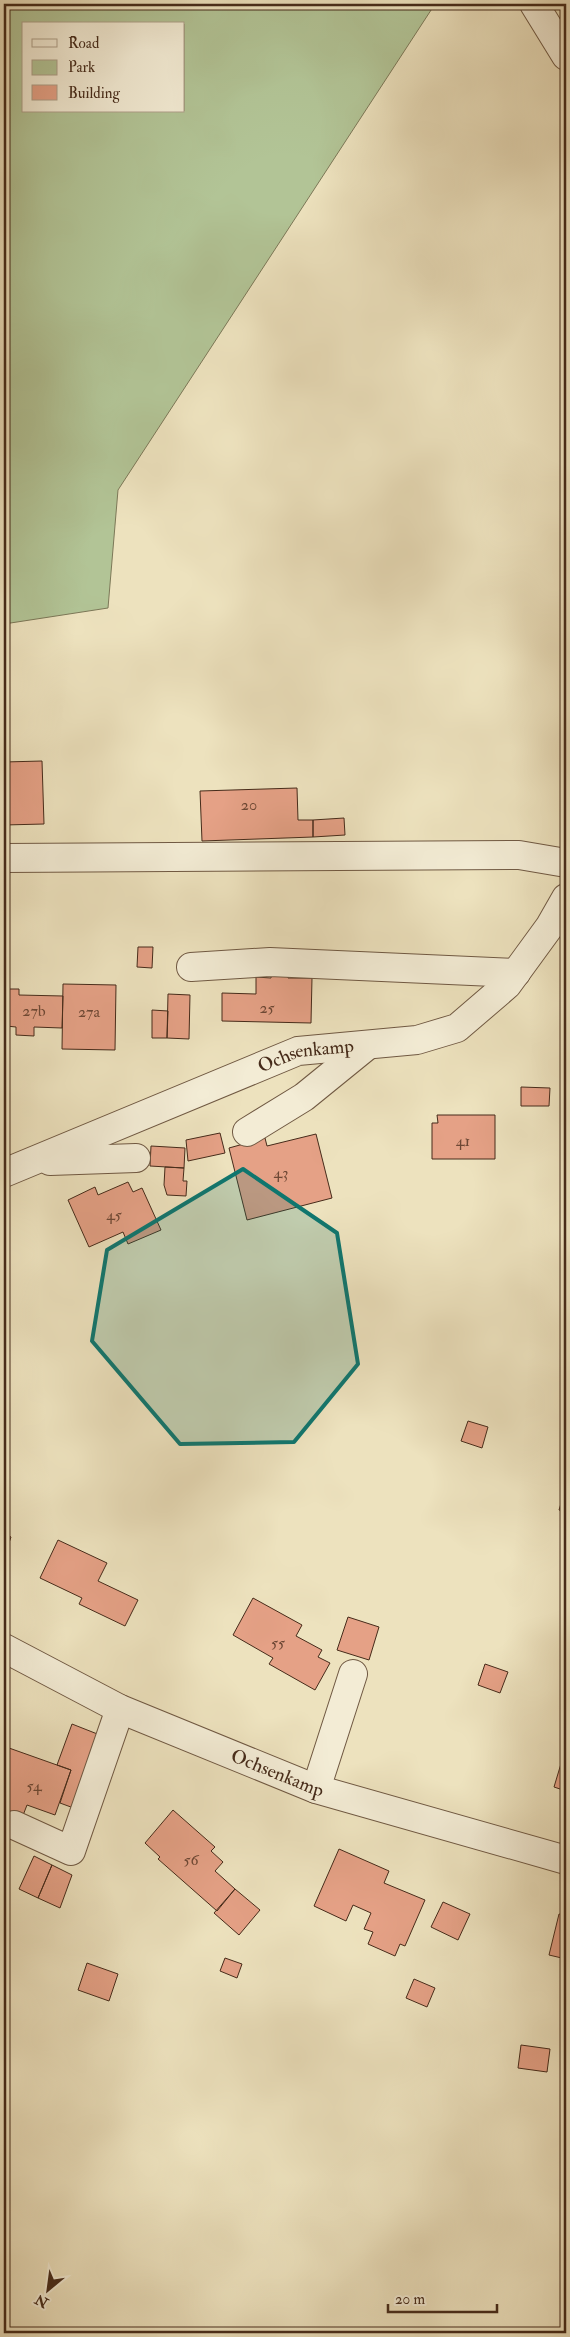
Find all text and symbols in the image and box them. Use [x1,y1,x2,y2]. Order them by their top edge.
legend [22,22,185,112]
text: Road [68,34,100,53]
text: Park [68,58,95,77]
text: Building [68,84,120,103]
house number: 20 [241,795,257,815]
house number: 25 [259,998,275,1018]
house number: 27b [22,1001,46,1021]
house number: 27a [78,1002,100,1022]
street label: Ochsenkamp [254,1034,355,1078]
house number: 41 [456,1131,470,1151]
house number: 43 [274,1163,288,1183]
house number: 45 [106,1205,122,1225]
house number: 55 [271,1633,285,1653]
street label: Ochsenkamp [227,1744,326,1804]
house number: 54 [26,1776,43,1796]
house number: 56 [183,1850,199,1870]
north arrow [22,2264,72,2314]
scale bar [388,2282,496,2314]
text: N [32,2290,52,2312]
text: 20 m [395,2290,425,2309]

